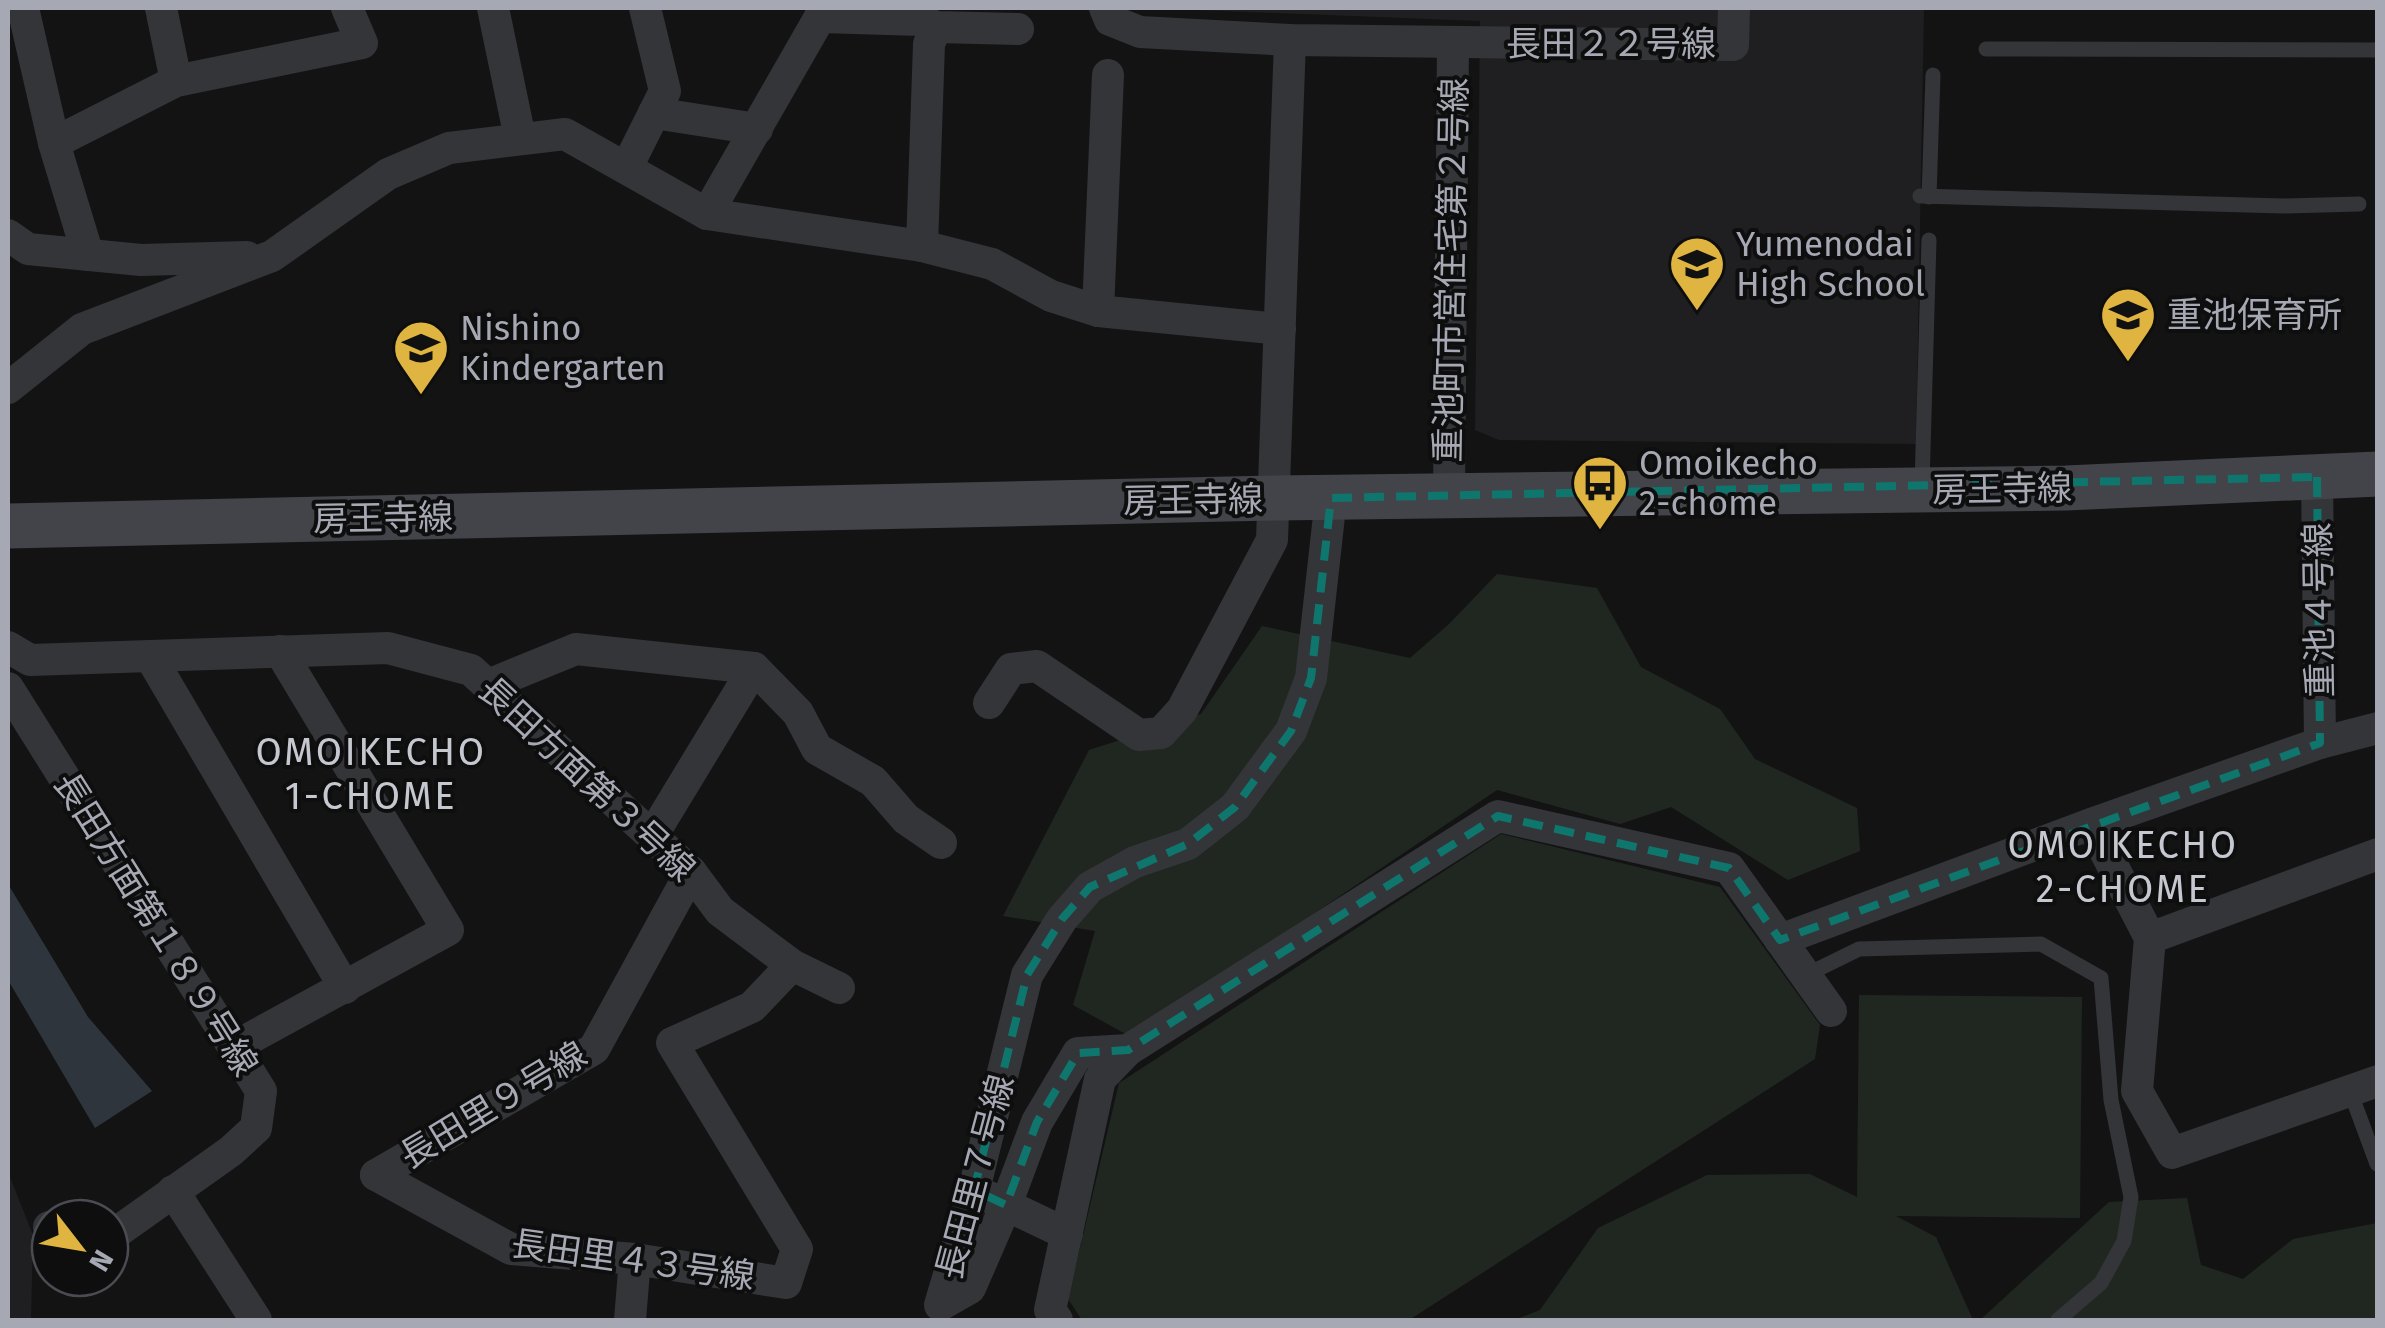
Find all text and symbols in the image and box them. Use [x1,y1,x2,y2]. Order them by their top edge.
street label: 長田２２号線 [1506,23,1716,65]
street label: 重池町市営住宅第２号線 [1427,77,1475,463]
place label: Yumenodai High School [1736,223,1925,305]
school or university icon: Yumenodai High School [1667,234,1727,313]
school or university icon: 重池保育所 [2098,285,2158,364]
place label: 重池保育所 [2167,294,2342,336]
place label: Nishino Kindergarten [460,307,666,389]
school or university icon: Nishino Kindergarten [391,318,451,397]
place label: Omoikecho 2-chome [1639,442,1818,524]
bus stop icon: Omoikecho 2-chome [1570,453,1630,532]
street label: 房王寺線 [1932,467,2072,511]
street label: 房王寺線 [1123,478,1263,522]
street label: 房王寺線 [313,496,453,540]
street label: 重池４号線 [2296,522,2342,698]
street label: 長田方面第３号線 [470,668,704,890]
district label: OMOIKECHO 1-CHOME [256,729,486,819]
street label: 長田方面第１８９号線 [45,764,267,1084]
district label: OMOIKECHO 2-CHOME [2008,822,2238,912]
street label: 長田里９号線 [392,1033,594,1177]
street label: 長田里７号線 [928,1070,1022,1284]
north arrow [30,1198,130,1298]
street label: 長田里４３号線 [509,1222,757,1298]
text: N [82,1244,120,1277]

